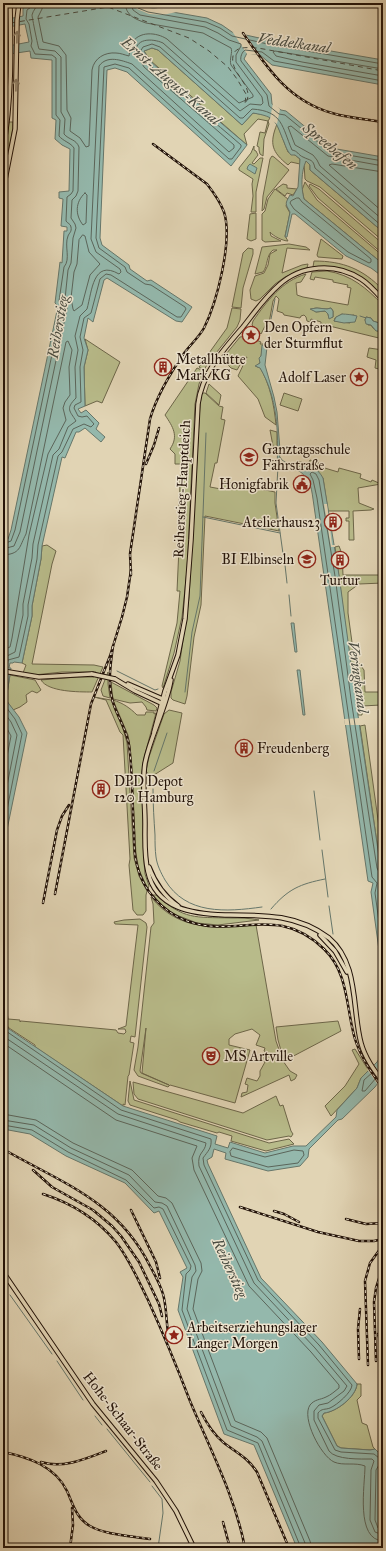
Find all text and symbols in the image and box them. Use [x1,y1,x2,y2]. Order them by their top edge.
water label: Veddelkanal [257,29,333,57]
one-way arrow [13,31,21,44]
water label: Ernst-August-Kanal [117,32,226,130]
one-way arrow [12,79,20,92]
water label: Spreehafen [298,118,361,174]
water label: Reiherstieg [43,293,73,361]
place label: Den Opfern der Sturmflut [264,319,343,352]
place icon: Den Opfern der Sturmflut [241,325,261,345]
place label: Metallhütte Mark KG [176,351,246,384]
building icon: Metallhütte Mark KG [153,357,173,377]
place icon: Adolf Laser [349,367,369,387]
place label: Adolf Laser [278,369,347,386]
street label: Reiherstieg-Hauptdeich [170,419,194,558]
place label: Ganztagsschule Fährstraße [262,441,351,474]
school or university icon: Ganztagsschule Fährstraße [239,447,259,467]
public building icon: Honigfabrik [292,474,312,494]
place label: Honigfabrik [219,476,289,493]
building icon: Atelierhaus23 [323,512,343,532]
place label: Atelierhaus23 [242,514,320,531]
school or university icon: BI Elbinseln [297,549,317,569]
building icon: Turtur [330,550,350,570]
place label: BI Elbinseln [222,551,294,568]
place label: Turtur [320,572,361,589]
water label: Veringkanal [344,640,372,716]
building icon: Freudenberg [234,738,254,758]
place label: Freudenberg [257,740,330,757]
place label: DPD Depot 120 Hamburg [114,773,194,806]
building icon: DPD Depot 120 Hamburg [91,779,111,799]
theatre icon: MS Artville [201,1046,221,1066]
place label: MS Artville [224,1048,293,1065]
water label: Reiherstieg [208,1234,252,1302]
place label: Arbeitserziehungslager Langer Morgen [186,1319,318,1352]
place icon: Arbeitserziehungslager Langer Morgen [164,1325,184,1345]
street label: Hohe-Schaar-Straße [79,1368,167,1474]

